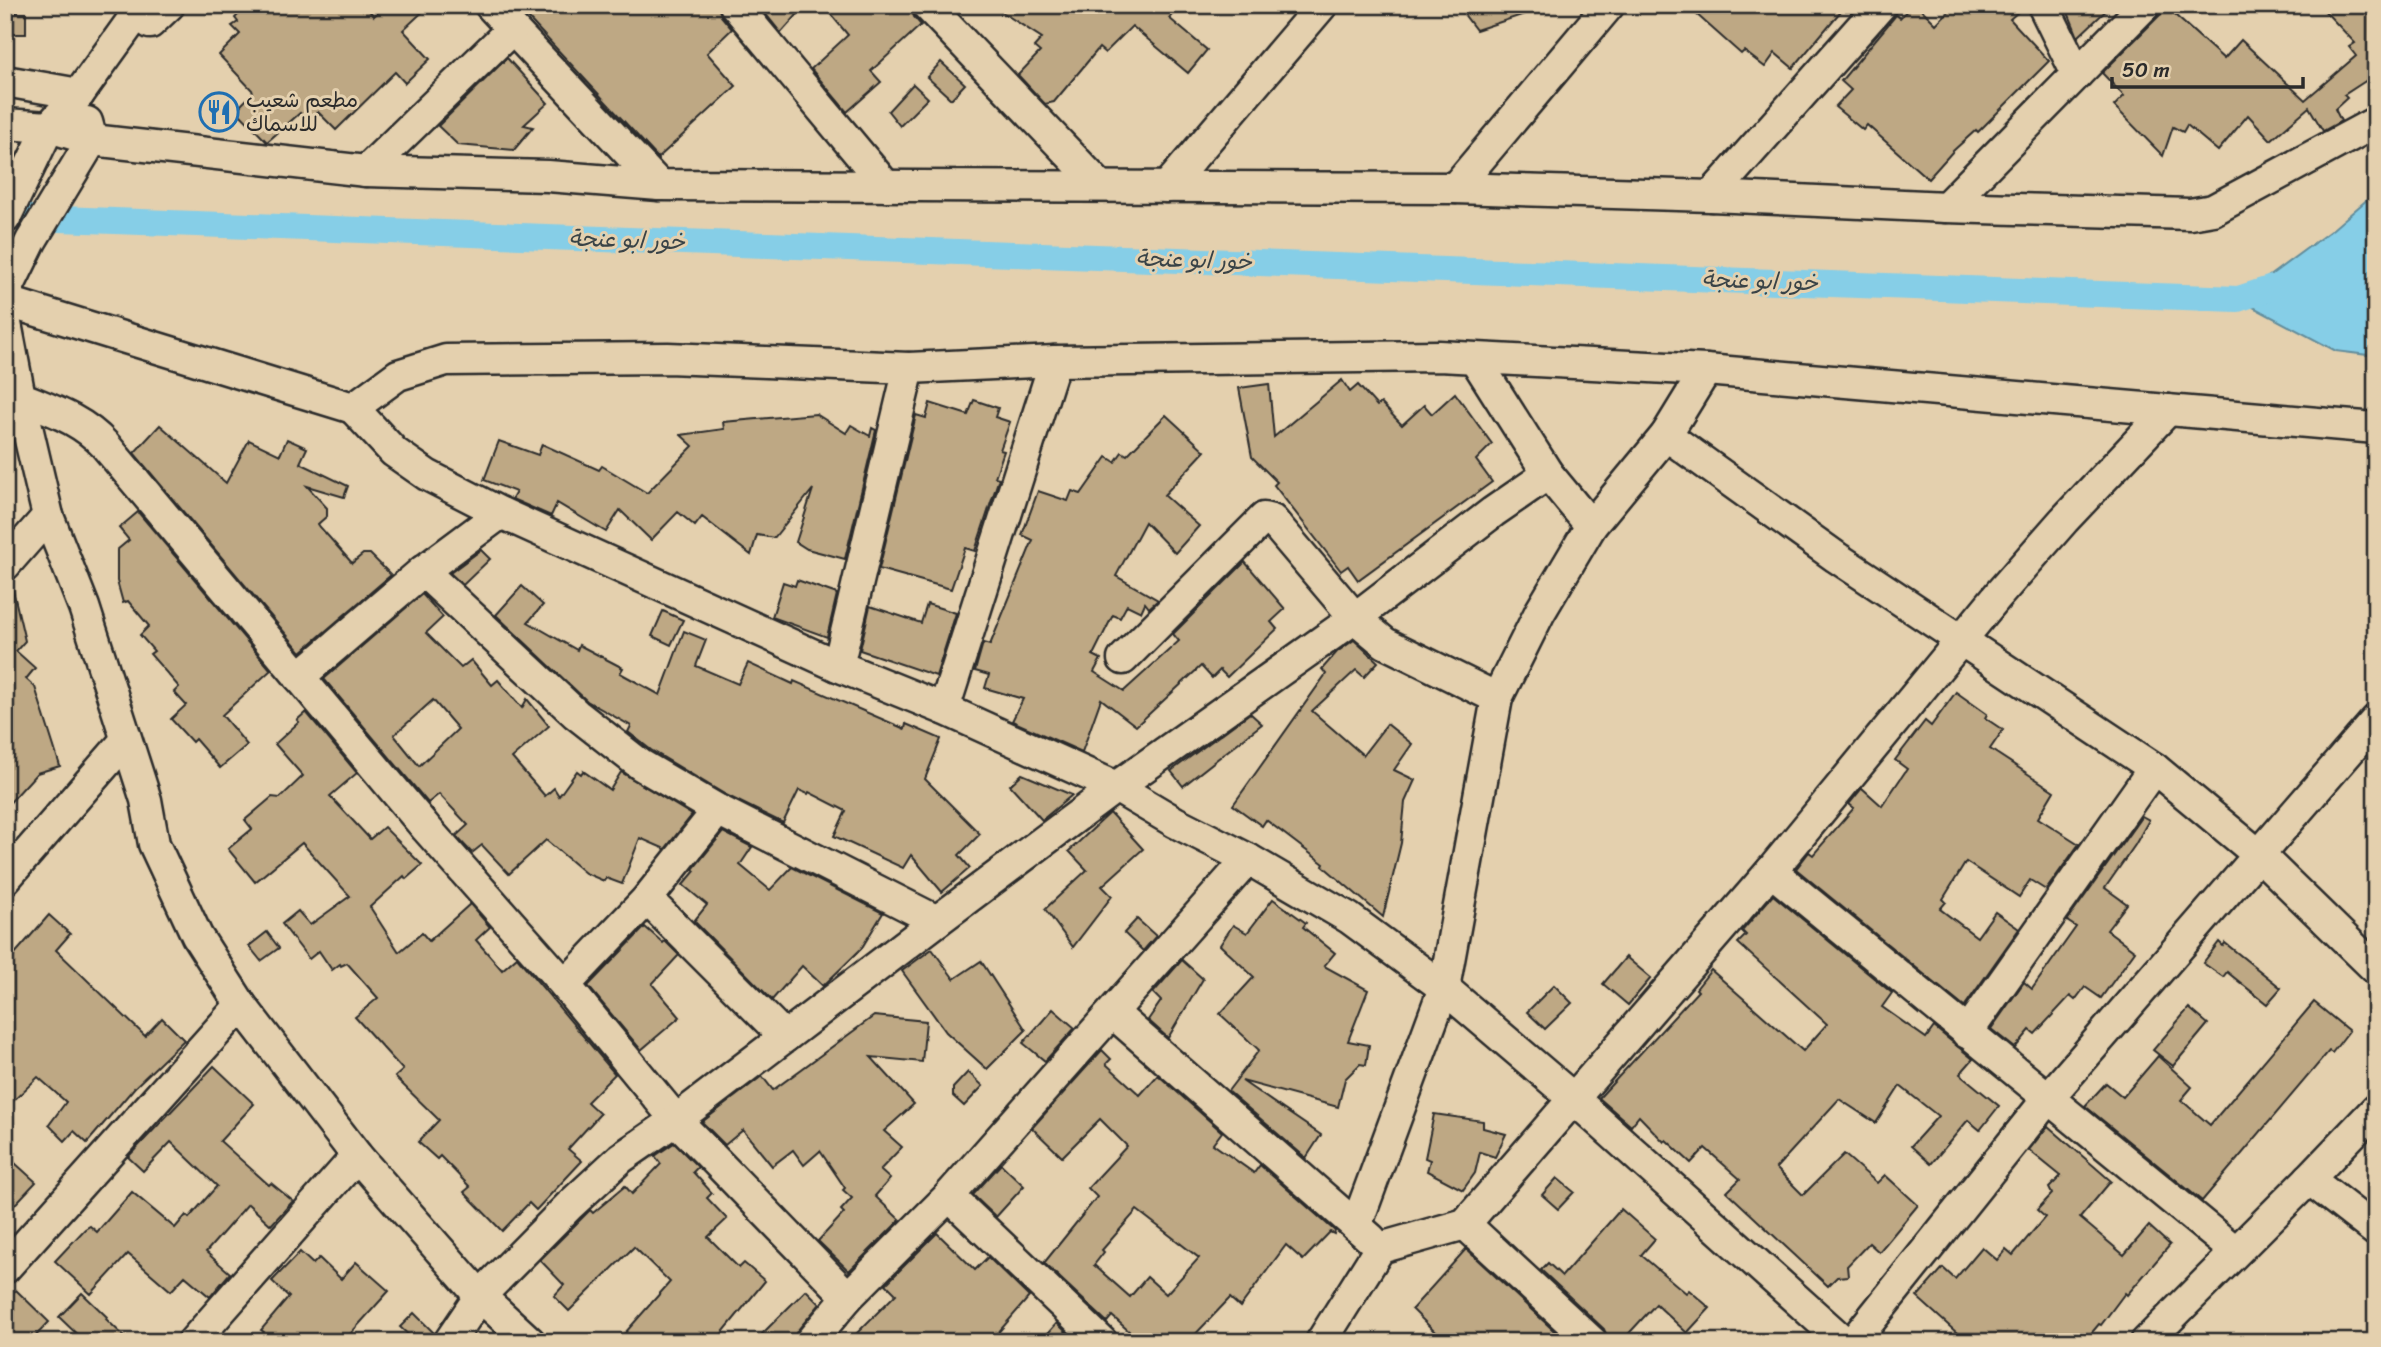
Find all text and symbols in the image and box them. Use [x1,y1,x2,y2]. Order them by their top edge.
scale bar [2112,46,2302,90]
text: 50 m [2122,51,2170,89]
place label: مطعم شعيب للاسماك [246,81,358,143]
restaurant icon: مطعم شعيب للاسماك [198,91,240,133]
water label: خور ابو عنجة [568,217,686,263]
water label: خور ابو عنجة [1135,237,1253,283]
water label: خور ابو عنجة [1701,258,1819,304]

